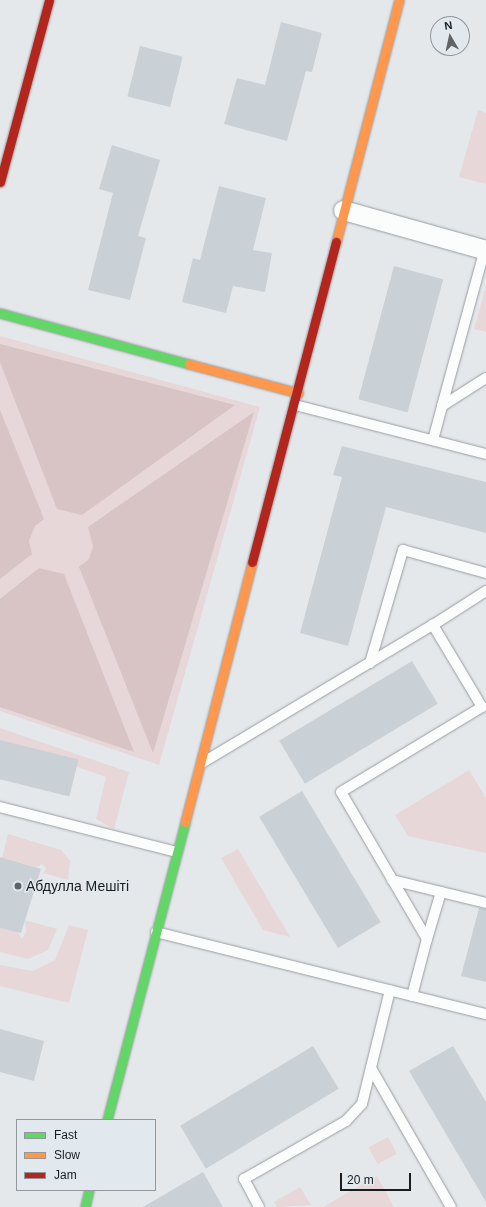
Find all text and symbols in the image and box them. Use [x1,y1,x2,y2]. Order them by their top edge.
north arrow [430,16,470,56]
text: N [443,19,453,32]
place label: Абдулла Мешіті [26,878,129,894]
marker: Абдулла Мешіті [13,881,23,891]
legend [16,1119,156,1191]
text: Fast [54,1128,77,1142]
text: Slow [54,1148,80,1162]
scale bar [342,1165,413,1191]
text: Jam [54,1168,77,1182]
text: 20 m [347,1173,374,1187]

